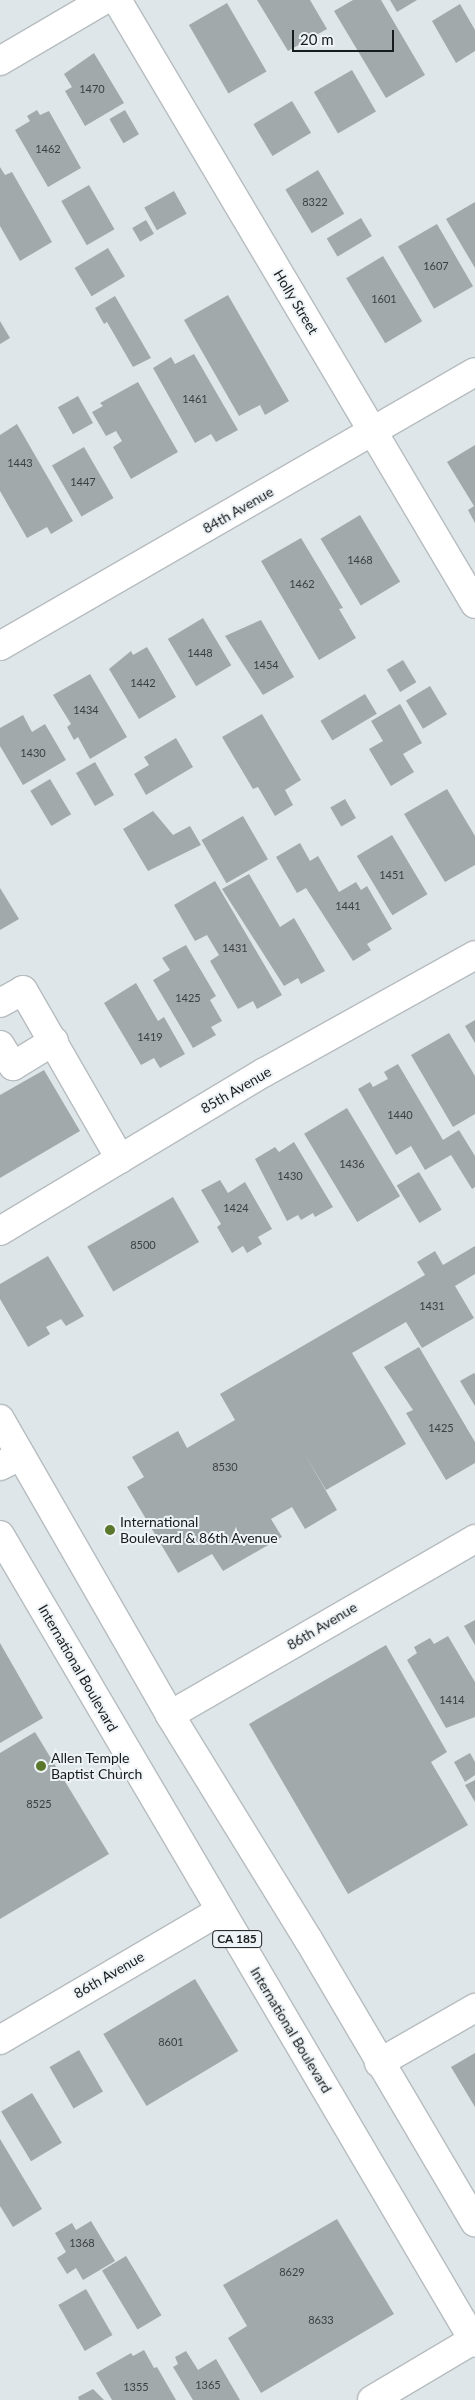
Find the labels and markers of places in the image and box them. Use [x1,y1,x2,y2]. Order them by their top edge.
place label: International Boulevard & 86th Avenue [120,1514,278,1546]
marker: International Boulevard & 86th Avenue [104,1524,116,1536]
place label: Allen Temple Baptist Church [51,1750,142,1782]
marker: Allen Temple Baptist Church [35,1760,47,1772]

